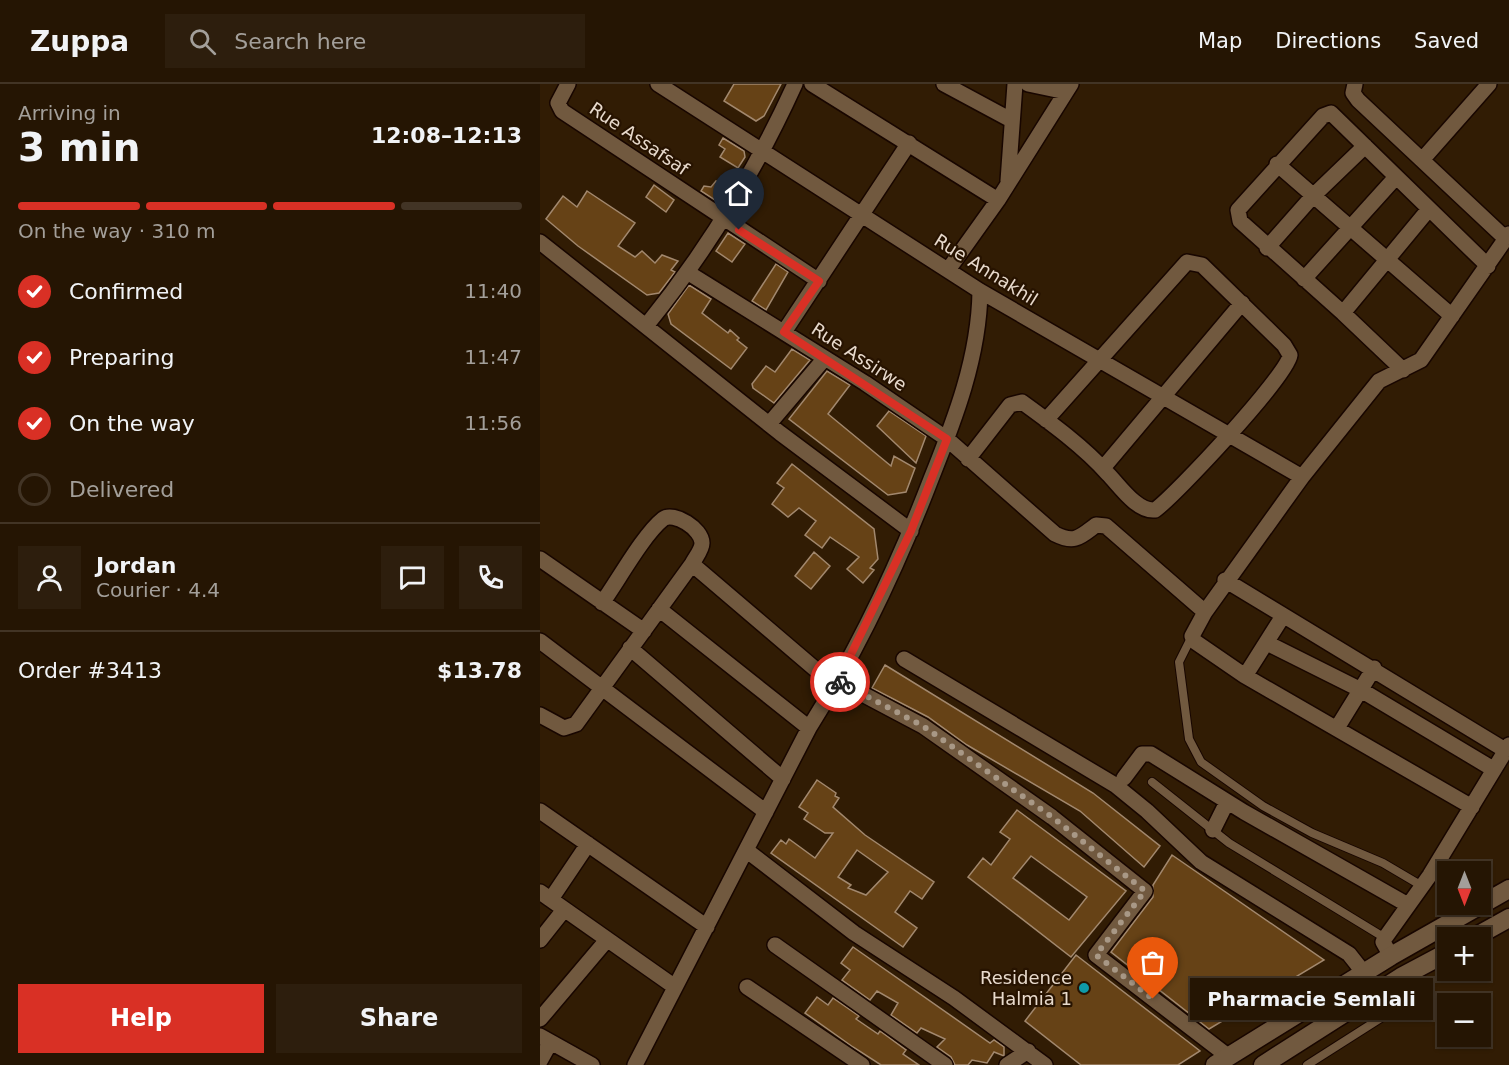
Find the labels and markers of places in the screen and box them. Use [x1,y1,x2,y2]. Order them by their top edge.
pin [713,168,764,230]
pin [1127,937,1178,999]
place label: Residence Halmia 1 [980,967,1072,1009]
callout: Pharmacie Semlali [1189,978,1432,1020]
marker: Residence Halmia 1 [1077,981,1091,995]

